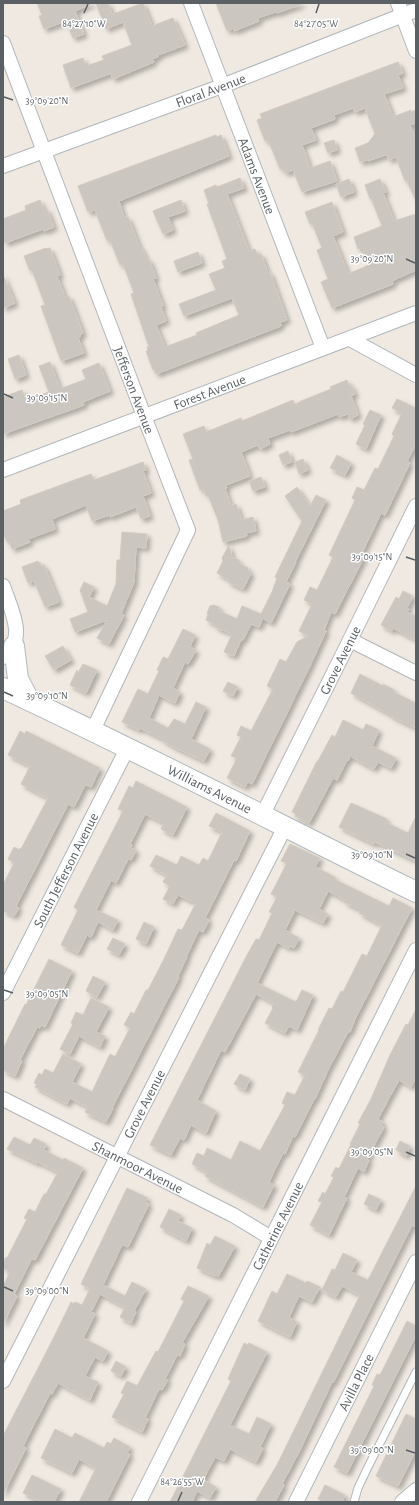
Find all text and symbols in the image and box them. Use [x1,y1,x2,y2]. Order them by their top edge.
text: 84°27'10"W [62,19,106,29]
text: 84°27'05"W [294,19,338,29]
street label: Floral Avenue [174,71,248,110]
text: 39°09'20"N [26,96,68,106]
street label: Adams Avenue [235,136,277,216]
text: 39°09'20"N [351,254,393,264]
street label: Jefferson Avenue [110,345,156,436]
street label: Forest Avenue [172,372,248,412]
text: 39°09'15"N [27,393,67,403]
text: 39°09'15"N [352,552,392,562]
street label: Grove Avenue [318,624,364,697]
text: 39°09'10"N [26,691,68,701]
street label: Williams Avenue [165,763,254,817]
street label: South Jefferson Avenue [32,811,101,930]
text: 39°09'10"N [351,850,393,860]
text: 39°09'05"N [26,989,68,999]
street label: Grove Avenue [122,1068,168,1141]
street label: Shanmoor Avenue [90,1139,185,1197]
text: 39°09'05"N [351,1147,393,1157]
street label: Catherine Avenue [251,1180,306,1273]
text: 39°09'00"N [25,1286,69,1296]
street label: Avilla Place [337,1352,377,1413]
text: 39°09'00"N [350,1445,394,1455]
text: 84°26'55"W [160,1477,204,1487]

